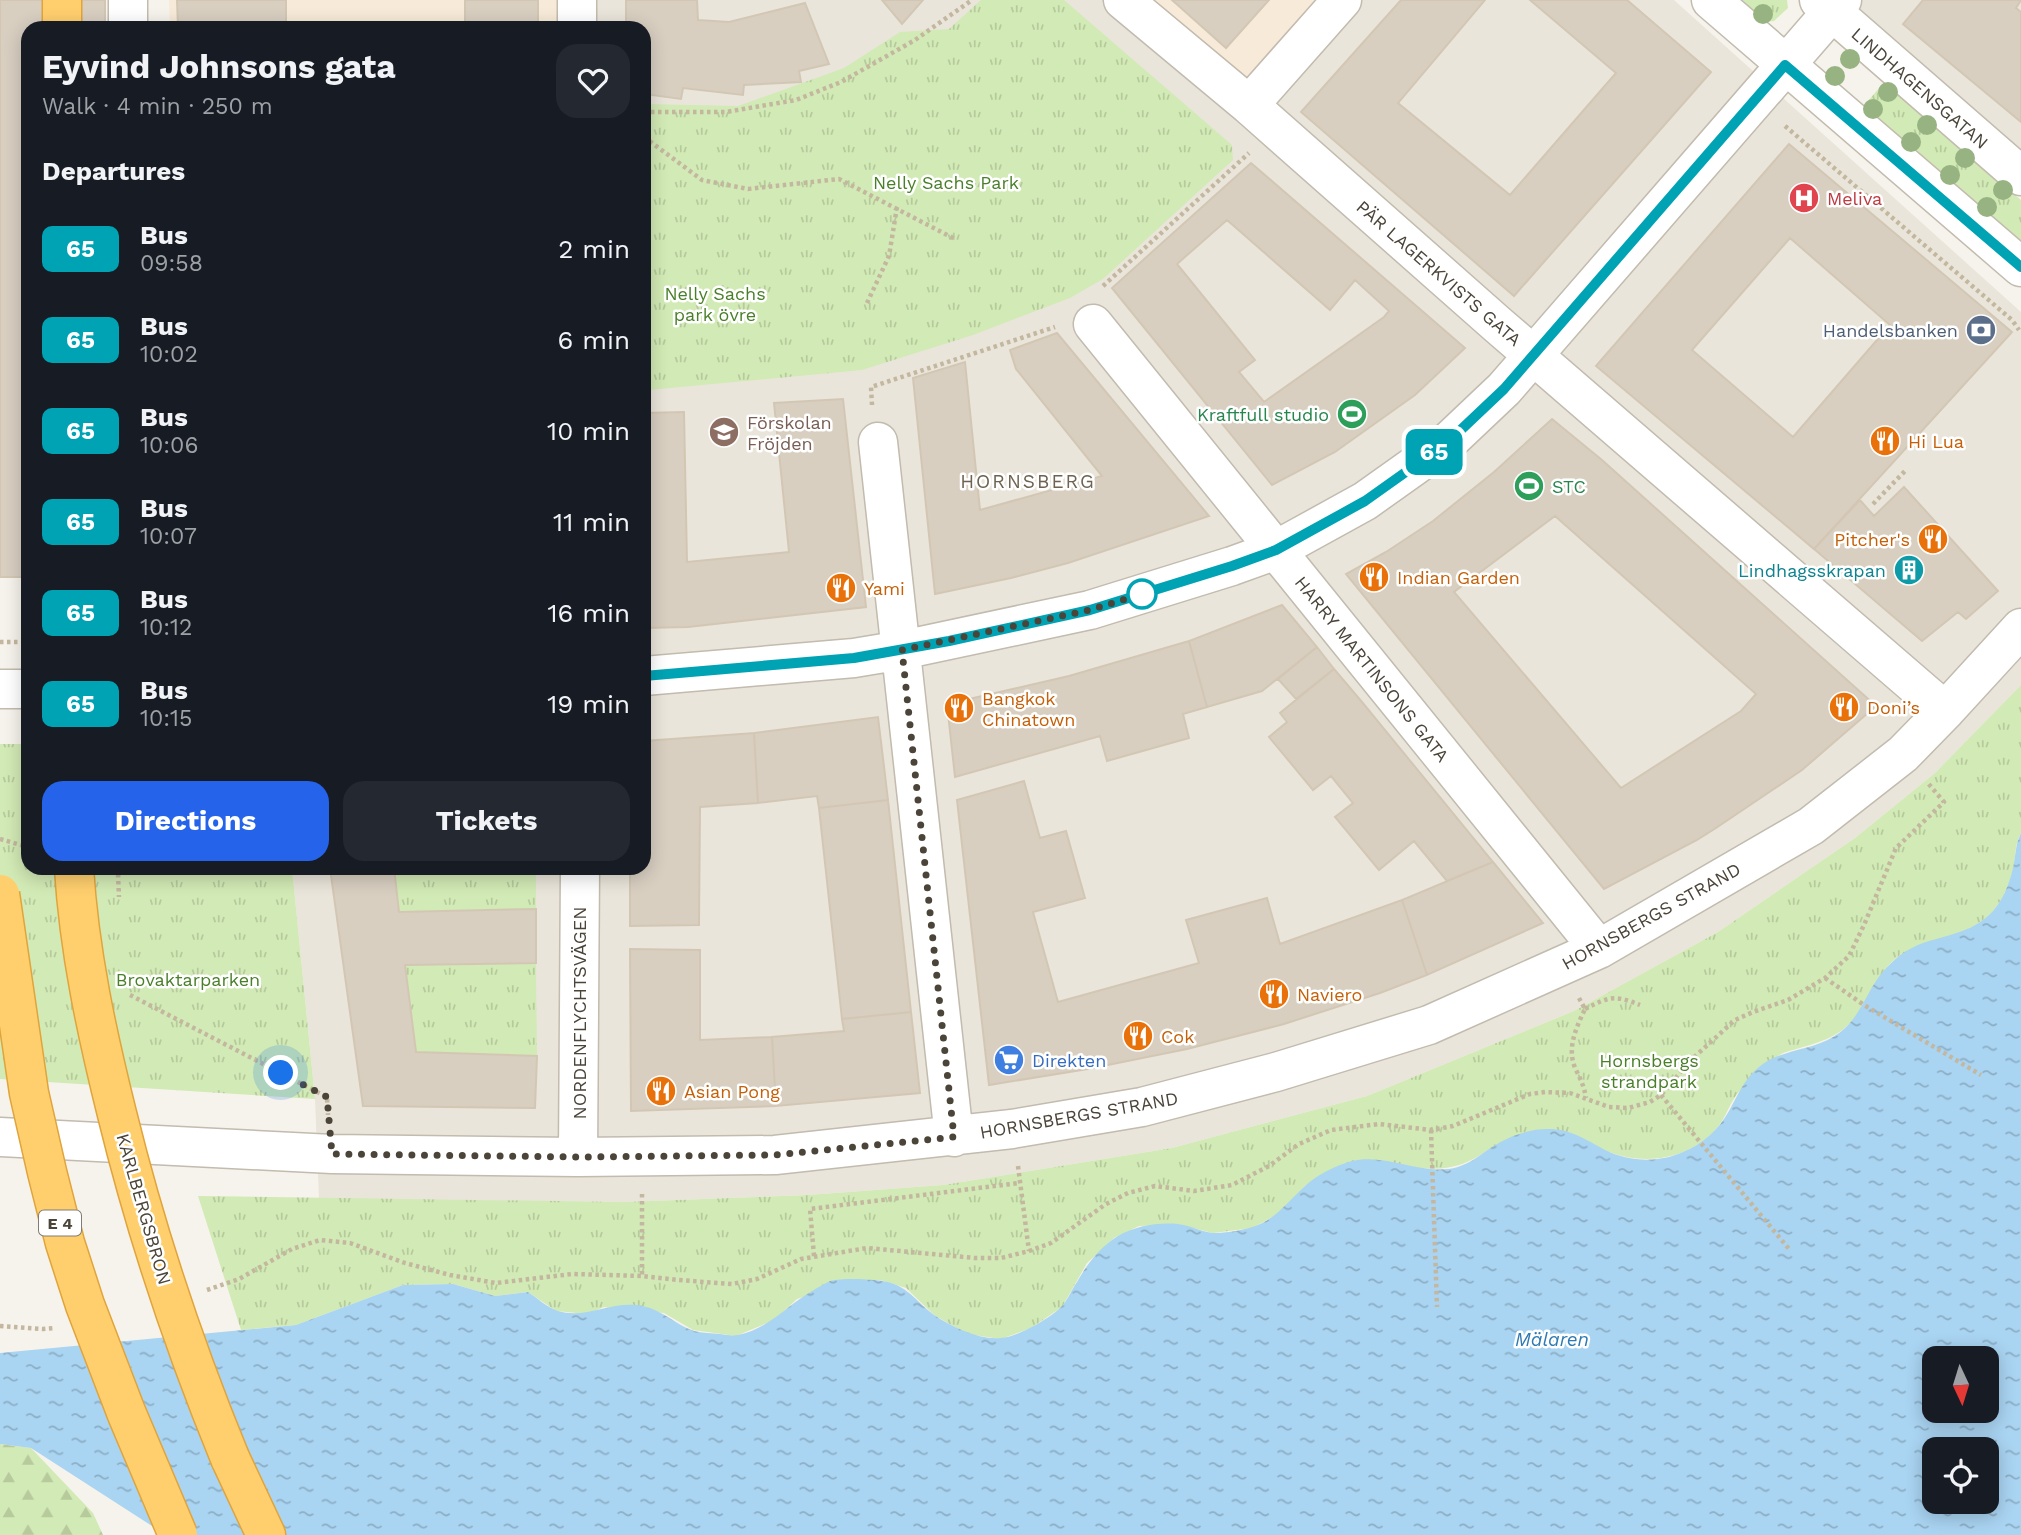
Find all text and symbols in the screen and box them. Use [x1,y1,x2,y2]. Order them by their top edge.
street label: LINDHAGENSGATAN [1847,23,1993,153]
button: heart [556,44,630,118]
text: Eyvind Johnsons gata [42,47,396,86]
text: Walk · 4 min · 250 m [42,93,273,120]
text: Departures [42,156,185,186]
park label: Nelly Sachs Park [873,172,1019,193]
hospital icon: Meliva [1787,181,1821,215]
place label: Meliva [1827,188,1882,209]
street label: PÄR LAGERKVISTS GATA [1352,196,1526,350]
text: Bus [140,220,188,250]
text: 2 min [558,234,630,264]
text: 65 [66,235,95,263]
text: 09:58 [140,250,203,277]
park label: Nelly Sachs park övre [664,283,766,325]
text: Bus [140,311,188,341]
bank icon: Handelsbanken [1964,313,1998,347]
place label: Handelsbanken [1823,320,1958,341]
text: 6 min [558,325,630,355]
text: 65 [66,326,95,354]
text: 10:02 [140,341,198,368]
sports icon: Kraftfull studio [1335,397,1369,431]
text: Bus [140,402,188,432]
place label: Kraftfull studio [1197,404,1329,425]
place label: Förskolan Fröjden [747,412,832,454]
school or university icon: Förskolan Fröjden [707,415,741,449]
text: 10 min [547,416,630,446]
text: 65 [66,417,95,445]
restaurant icon: Hi Lua [1868,424,1902,458]
line badge: 65 [1402,429,1466,475]
place label: Hi Lua [1908,431,1964,452]
text: 10:06 [140,432,198,459]
text: 65 [1420,438,1448,466]
sports icon: STC [1512,469,1546,503]
district label: HORNSBERG [960,470,1096,493]
place label: STC [1552,476,1586,497]
text: Bus [140,493,188,523]
text: 11 min [553,507,630,537]
text: 65 [66,508,95,536]
restaurant icon: Pitcher's [1916,522,1950,556]
text: 10:07 [140,523,197,550]
place label: Pitcher's [1834,529,1910,550]
building icon: Lindhagsskrapan [1892,553,1926,587]
restaurant icon: Indian Garden [1357,560,1391,594]
place label: Lindhagsskrapan [1738,560,1886,581]
place label: Indian Garden [1397,567,1520,588]
restaurant icon: Yami [824,571,858,605]
street label: HARRY MARTINSONS GATA [1291,572,1454,766]
place label: Yami [864,578,905,599]
unlabelled marker [1127,579,1157,609]
text: Bus [140,584,188,614]
text: 16 min [547,598,630,628]
text: 65 [66,599,95,627]
text: 10:12 [140,614,192,641]
text: Bus [140,675,188,705]
place label: Bangkok Chinatown [982,688,1076,730]
text: 19 min [547,689,630,719]
text: 65 [66,690,95,718]
restaurant icon: Doni’s [1827,690,1861,724]
restaurant icon: Bangkok Chinatown [942,691,976,725]
place label: Doni’s [1867,697,1920,718]
text: 10:15 [140,705,192,732]
button: Directions [42,781,329,861]
button: Tickets [343,781,630,861]
street label: HORNSBERGS STRAND [1558,858,1744,974]
street label: NORDENFLYCHTSVÄGEN [569,907,590,1119]
park label: Brovaktarparken [116,969,260,990]
restaurant icon: Naviero [1257,977,1291,1011]
place label: Naviero [1297,984,1362,1005]
restaurant icon: Cok [1121,1019,1155,1053]
place label: Cok [1161,1026,1194,1047]
supermarket icon: Direkten [992,1043,1026,1077]
place label: Direkten [1032,1050,1106,1071]
park label: Hornsbergs strandpark [1599,1050,1699,1092]
your location [263,1055,298,1090]
restaurant icon: Asian Pong [644,1074,678,1108]
place label: Asian Pong [684,1081,780,1102]
street label: HORNSBERGS STRAND [978,1087,1180,1143]
street label: KARLBERGSBRON [112,1131,176,1287]
road number: E 4 [39,1210,81,1236]
water label: Mälaren [1515,1328,1589,1351]
north arrow [1922,1346,1998,1423]
map controls [1922,1346,1999,1514]
button: locate [1922,1437,1999,1514]

